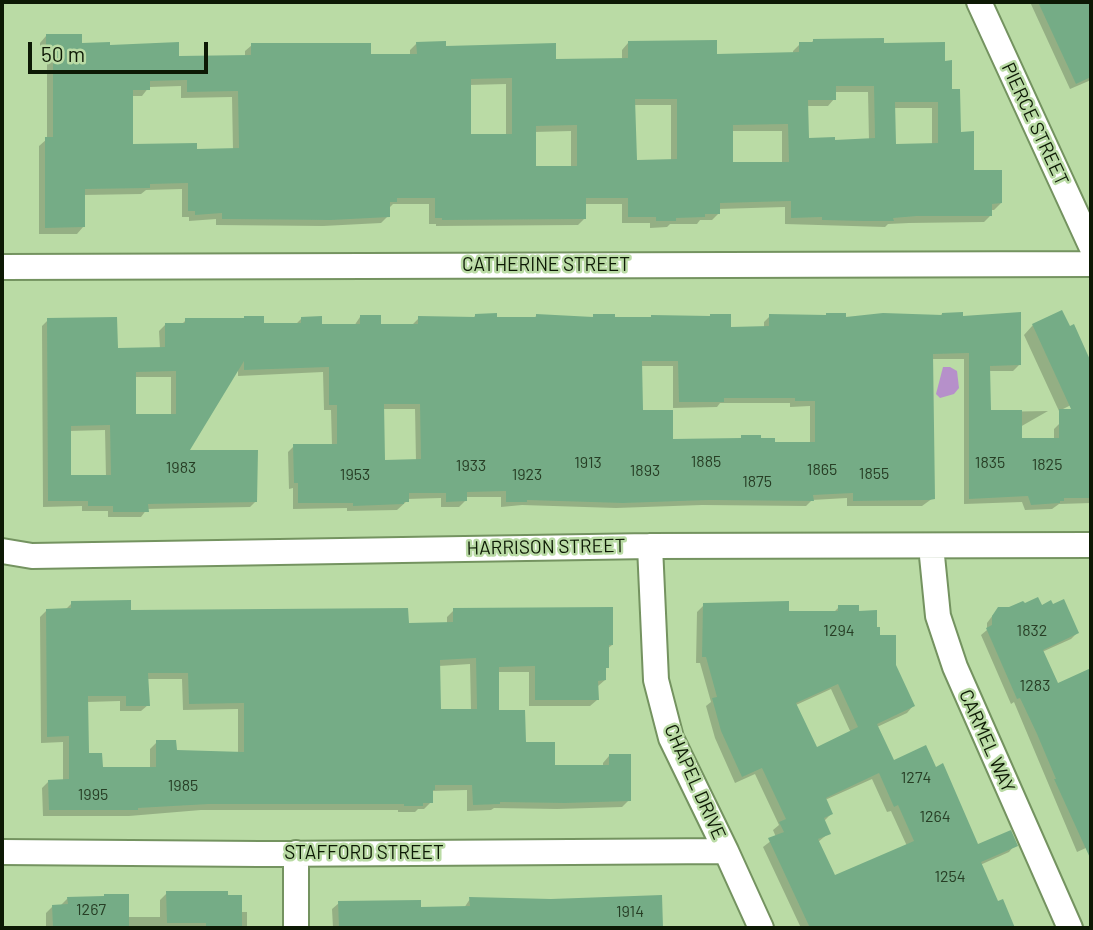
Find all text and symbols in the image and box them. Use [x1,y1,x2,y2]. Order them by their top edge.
scale bar [32,28,212,72]
text: 50 m [41,41,85,66]
street label: PIERCE STREET [997,59,1073,189]
street label: CATHERINE STREET [462,254,630,276]
house number: 1885 [691,452,721,472]
house number: 1913 [574,453,602,473]
house number: 1835 [975,453,1005,473]
house number: 1825 [1032,455,1062,475]
house number: 1933 [456,456,486,476]
house number: 1983 [166,458,196,478]
house number: 1865 [807,460,837,480]
house number: 1893 [630,461,660,481]
house number: 1855 [859,464,889,484]
house number: 1953 [340,465,370,485]
house number: 1923 [512,465,542,485]
house number: 1875 [742,472,772,492]
street label: HARRISON STREET [466,534,626,560]
house number: 1294 [823,621,855,641]
house number: 1832 [1017,621,1047,641]
house number: 1283 [1020,676,1050,696]
street label: CARMEL WAY [954,686,1020,796]
street label: CHAPEL DRIVE [659,721,731,843]
house number: 1274 [901,768,931,788]
house number: 1985 [168,776,198,796]
house number: 1995 [78,785,108,805]
house number: 1264 [919,807,951,827]
street label: STAFFORD STREET [284,842,444,864]
house number: 1254 [934,867,966,887]
house number: 1267 [76,900,106,920]
house number: 1914 [616,902,644,922]

